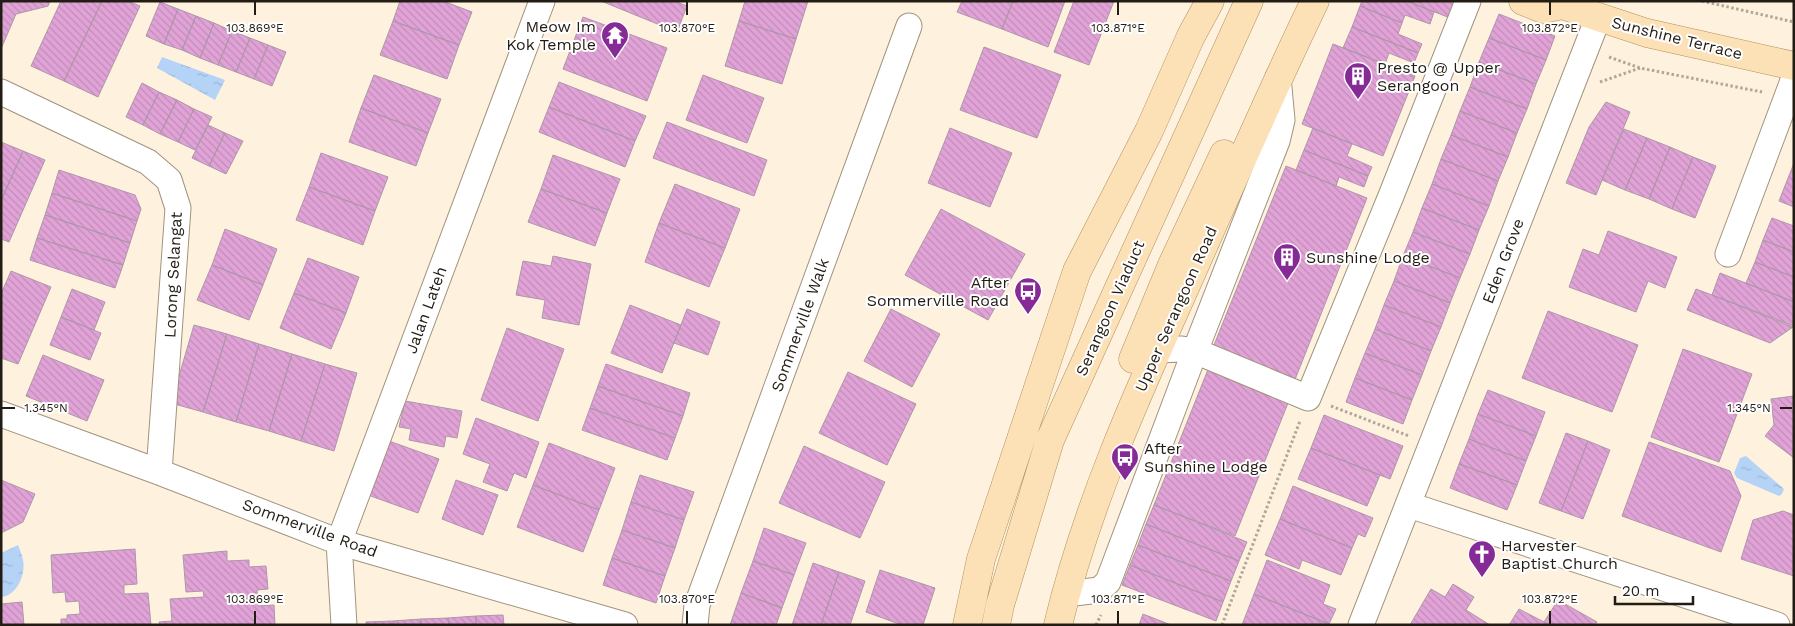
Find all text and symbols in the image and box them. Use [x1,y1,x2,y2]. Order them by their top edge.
street label: Sunshine Terrace [1610,13,1744,63]
place label: Meow Im Kok Temple [506,17,596,54]
temple icon: Meow Im Kok Temple [600,20,630,59]
text: 103.869°E [226,21,284,35]
text: 103.870°E [659,21,715,35]
text: 103.871°E [1091,21,1145,35]
text: 103.872°E [1522,21,1578,35]
place label: Presto @ Upper Serangoon [1377,58,1501,95]
building icon: Presto @ Upper Serangoon [1343,61,1373,100]
street label: Lorong Selangat [160,211,186,338]
street label: Eden Grove [1478,216,1528,306]
street label: Upper Serangoon Road [1131,223,1221,395]
street label: Serangoon Viaduct [1072,237,1149,379]
building icon: Sunshine Lodge [1272,242,1302,281]
place label: Sunshine Lodge [1306,248,1430,267]
street label: Sommerville Walk [767,256,833,394]
street label: Jalan Lateh [401,264,451,356]
place label: After Sommerville Road [867,273,1009,310]
bus stop icon: After Sommerville Road [1013,276,1043,315]
text: 1.345°N [24,401,68,415]
text: 1.345°N [1727,401,1771,415]
place label: After Sunshine Lodge [1144,439,1268,476]
bus stop icon: After Sunshine Lodge [1110,442,1140,481]
street label: Sommerville Road [240,495,380,561]
place label: Harvester Baptist Church [1501,536,1618,573]
church icon: Harvester Baptist Church [1467,539,1497,578]
scale bar [1615,574,1692,606]
text: 20 m [1622,582,1660,600]
text: 103.869°E [226,592,284,606]
text: 103.870°E [659,592,715,606]
text: 103.871°E [1091,592,1145,606]
text: 103.872°E [1522,592,1578,606]

